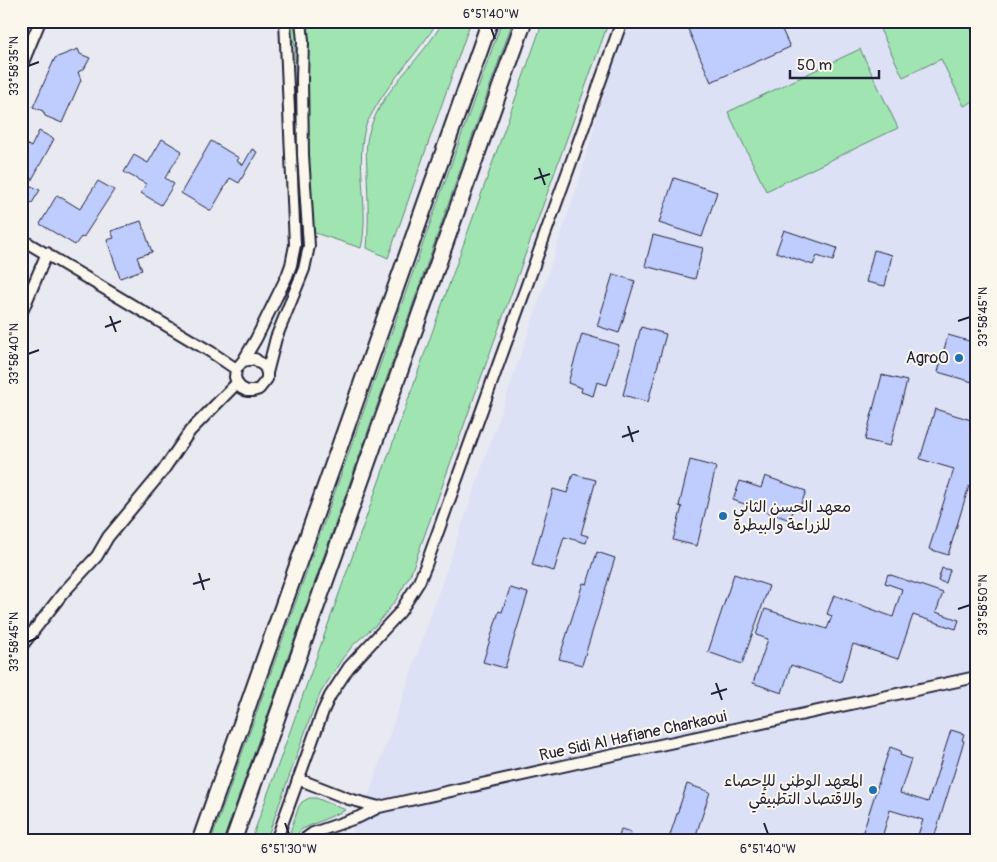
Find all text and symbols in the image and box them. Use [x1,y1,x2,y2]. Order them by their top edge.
text: 6°51'40"W [463,7,519,22]
text: 33°58'35"N [7,36,22,96]
scale bar [790,48,878,80]
text: 50 m [797,56,832,75]
text: 33°58'45"N [976,287,991,347]
text: 33°58'40"N [7,323,22,385]
place label: Agro0 [906,348,949,368]
marker: Agro0 [953,352,965,364]
place label: معهد الحسن الثاني للزراعة والبيطرة [733,497,851,535]
marker: معهد الحسن الثاني للزراعة والبيطرة [717,510,729,522]
text: 33°58'50"N [976,574,991,636]
text: 33°58'45"N [7,612,22,672]
street label: Rue Sidi Al Hafiane Charkaoui [537,706,729,766]
place label: المعهد الوطني للإحصاء والاقتصاد التطبيقي [724,771,863,813]
marker: المعهد الوطني للإحصاء والاقتصاد التطبيقي [867,784,879,796]
text: 6°51'30"W [261,842,317,857]
text: 6°51'40"W [740,842,796,857]

